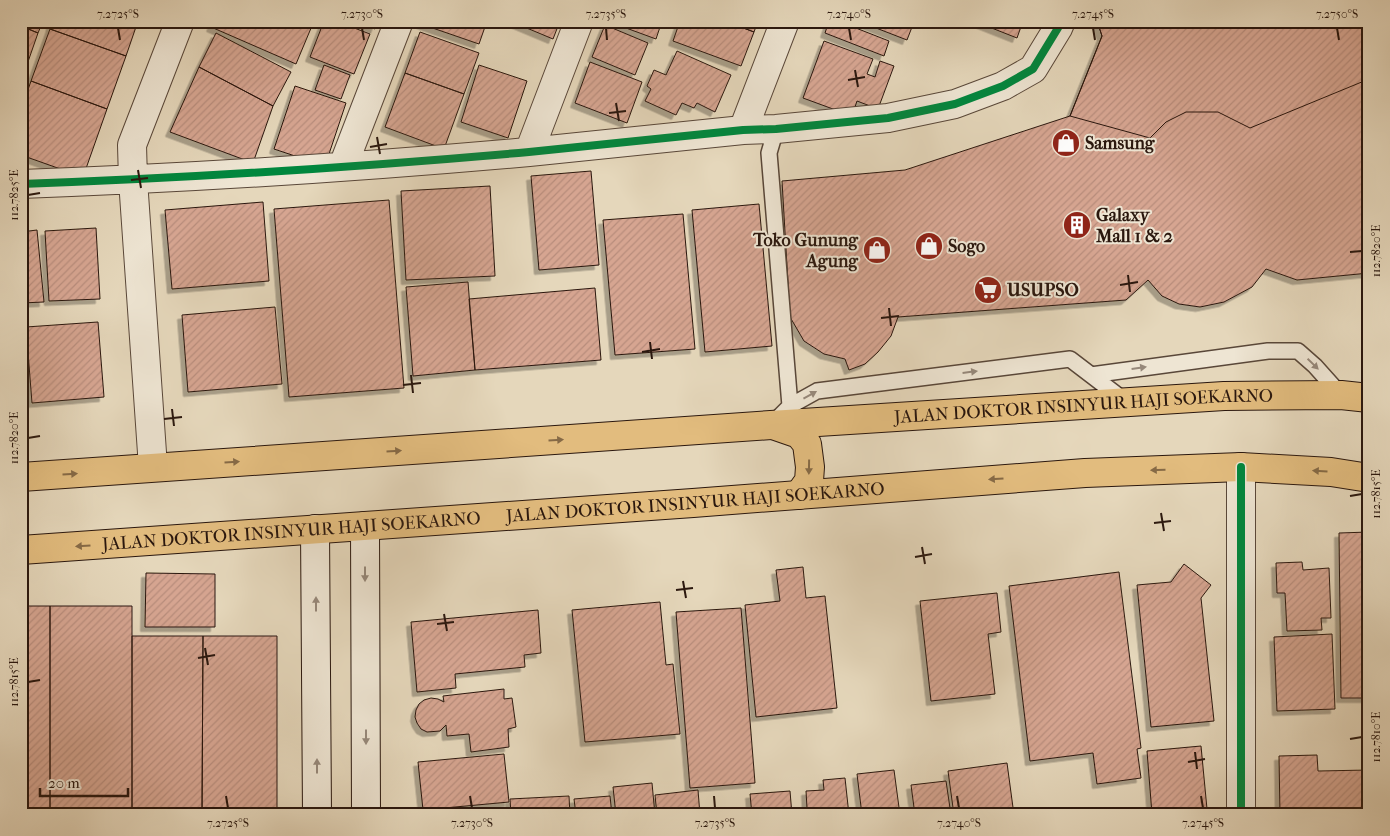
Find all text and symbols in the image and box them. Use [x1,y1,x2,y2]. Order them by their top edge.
text: 7.2725°S [97,7,139,21]
text: 7.2730°S [341,7,383,21]
text: 7.2735°S [586,7,626,21]
text: 7.2740°S [827,7,871,21]
text: 7.2745°S [1072,7,1114,21]
text: 7.2750°S [1316,7,1358,21]
shop icon: Samsung [1051,128,1081,158]
place label: Samsung [1085,133,1156,154]
text: 112.7825°E [7,169,21,221]
place label: Galaxy Mall 1 & 2 [1095,205,1173,247]
building icon: Galaxy Mall 1 & 2 [1062,210,1092,240]
text: 112.7820°E [1369,225,1383,277]
place label: Toko Gunung Agung [752,230,859,272]
shop icon: Sogo [914,231,944,261]
shop icon: Toko Gunung Agung [862,235,892,265]
place label: Sogo [948,236,985,257]
supermarket icon: USUPSO [973,275,1003,305]
place label: USUPSO [1006,280,1079,301]
one-way arrow [1306,358,1318,370]
one-way arrow [1131,364,1147,372]
one-way arrow [962,368,978,376]
street label: JALAN DOKTOR INSINYUR HAJI SOEKARNO [891,385,1273,428]
one-way arrow [803,391,816,400]
text: 112.7820°E [7,412,21,464]
one-way arrow [548,435,564,443]
one-way arrow [386,446,402,454]
one-way arrow [224,457,240,465]
one-way arrow [805,459,813,475]
one-way arrow [1150,466,1166,474]
one-way arrow [1312,467,1328,475]
one-way arrow [62,469,78,477]
text: 112.7815°E [1369,469,1383,519]
one-way arrow [988,476,1004,484]
street label: JALAN DOKTOR INSINYUR HAJI SOEKARNO [503,478,885,527]
street label: JALAN DOKTOR INSINYUR HAJI SOEKARNO [99,507,481,555]
one-way arrow [75,542,91,550]
one-way arrow [361,567,369,583]
one-way arrow [312,595,320,611]
text: 112.7815°E [7,657,21,707]
text: 112.7810°E [1369,712,1383,762]
one-way arrow [362,729,370,745]
one-way arrow [312,758,320,774]
scale bar [40,766,128,798]
text: 20 m [48,774,80,792]
text: 7.2725°S [207,816,249,830]
text: 7.2730°S [451,816,493,830]
text: 7.2735°S [695,816,735,830]
text: 7.2740°S [937,816,981,830]
text: 7.2745°S [1182,816,1224,830]

